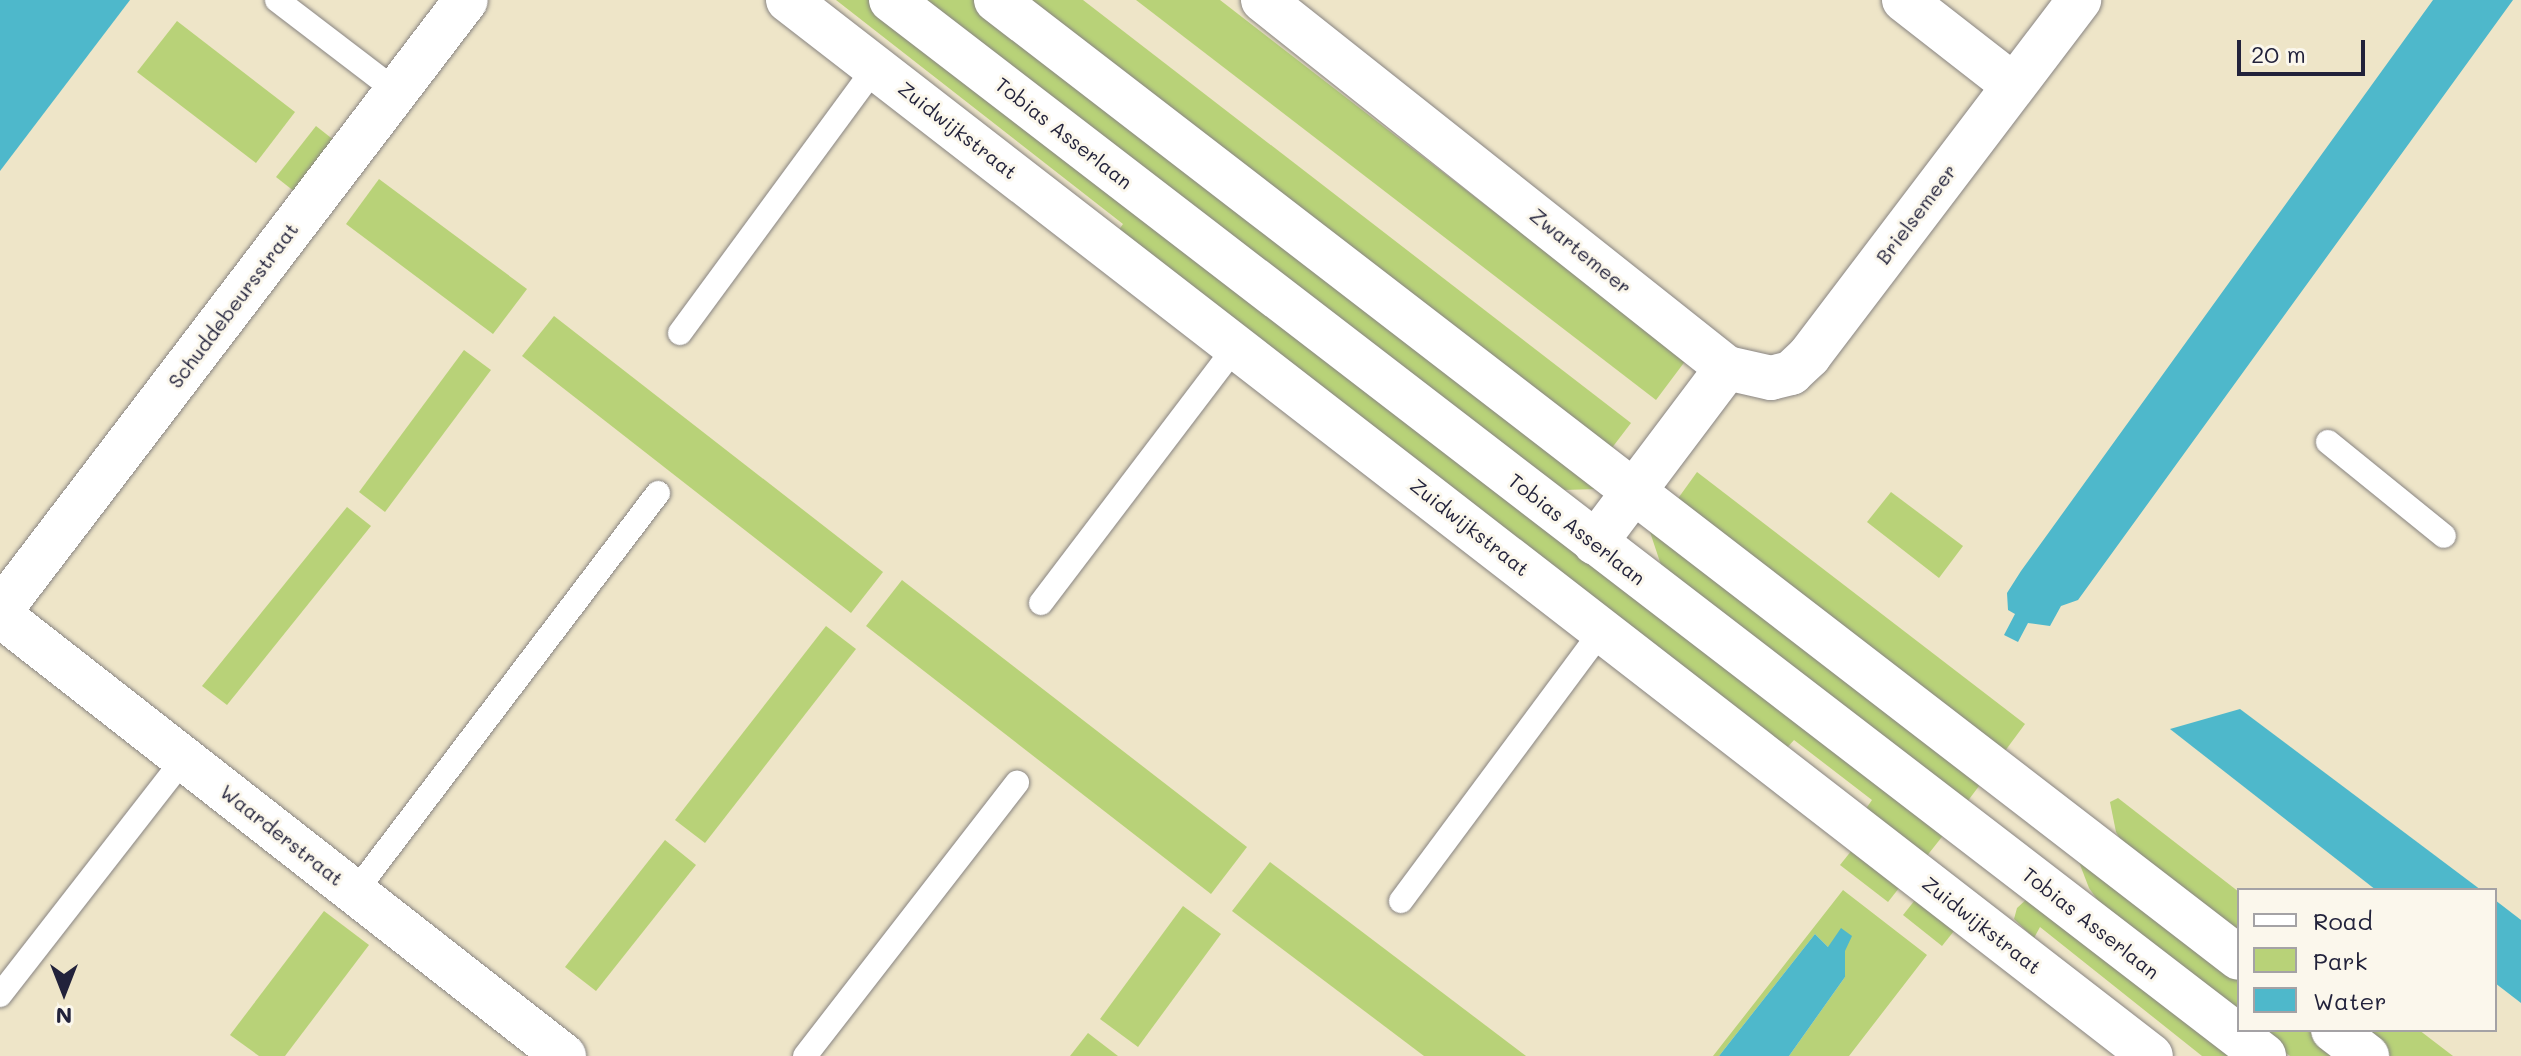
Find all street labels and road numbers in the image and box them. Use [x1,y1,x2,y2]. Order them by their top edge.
street label: Tobias Asserlaan [991,72,1137,194]
street label: Zuidwijkstraat [894,76,1022,184]
street label: Brielsemeer [1871,159,1961,269]
street label: Zwartemeer [1525,203,1637,299]
street label: Schuddebeursstraat [163,217,303,393]
street label: Tobias Asserlaan [1504,468,1650,590]
street label: Zuidwijkstraat [1406,473,1534,581]
street label: Waarderstraat [216,779,348,891]
street label: Tobias Asserlaan [2018,862,2164,984]
street label: Zuidwijkstraat [1918,871,2046,979]

